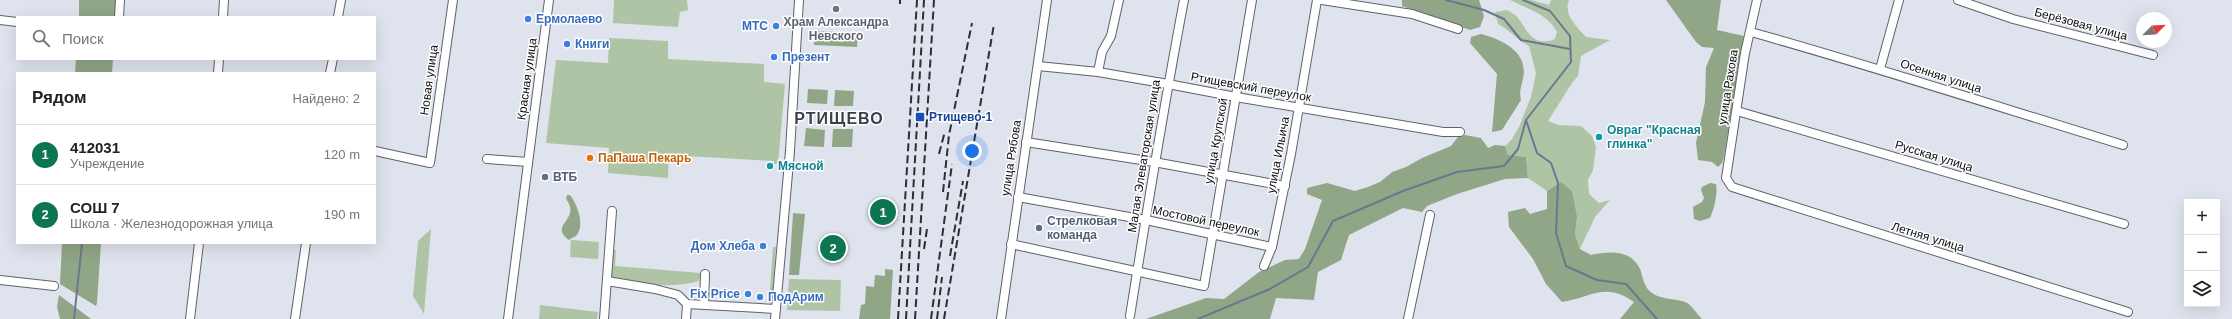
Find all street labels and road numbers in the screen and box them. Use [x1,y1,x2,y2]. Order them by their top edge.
street label: Берёзовая улица [2033,5,2129,43]
street label: Красная улица [514,37,540,121]
street label: Новая улица [417,44,441,116]
street label: улица Рахова [1715,48,1741,126]
street label: Осенняя улица [1899,56,1984,96]
street label: Ртищевский переулок [1190,70,1313,105]
street label: Малая Элеваторская улица [1125,78,1163,233]
street label: улица Крупской [1202,97,1230,185]
street label: улица Ильича [1264,115,1292,195]
street label: улица Рябова [998,119,1024,197]
street label: Русская улица [1893,137,1975,175]
street label: Мостовой переулок [1151,203,1261,239]
street label: Летняя улица [1890,219,1967,255]

